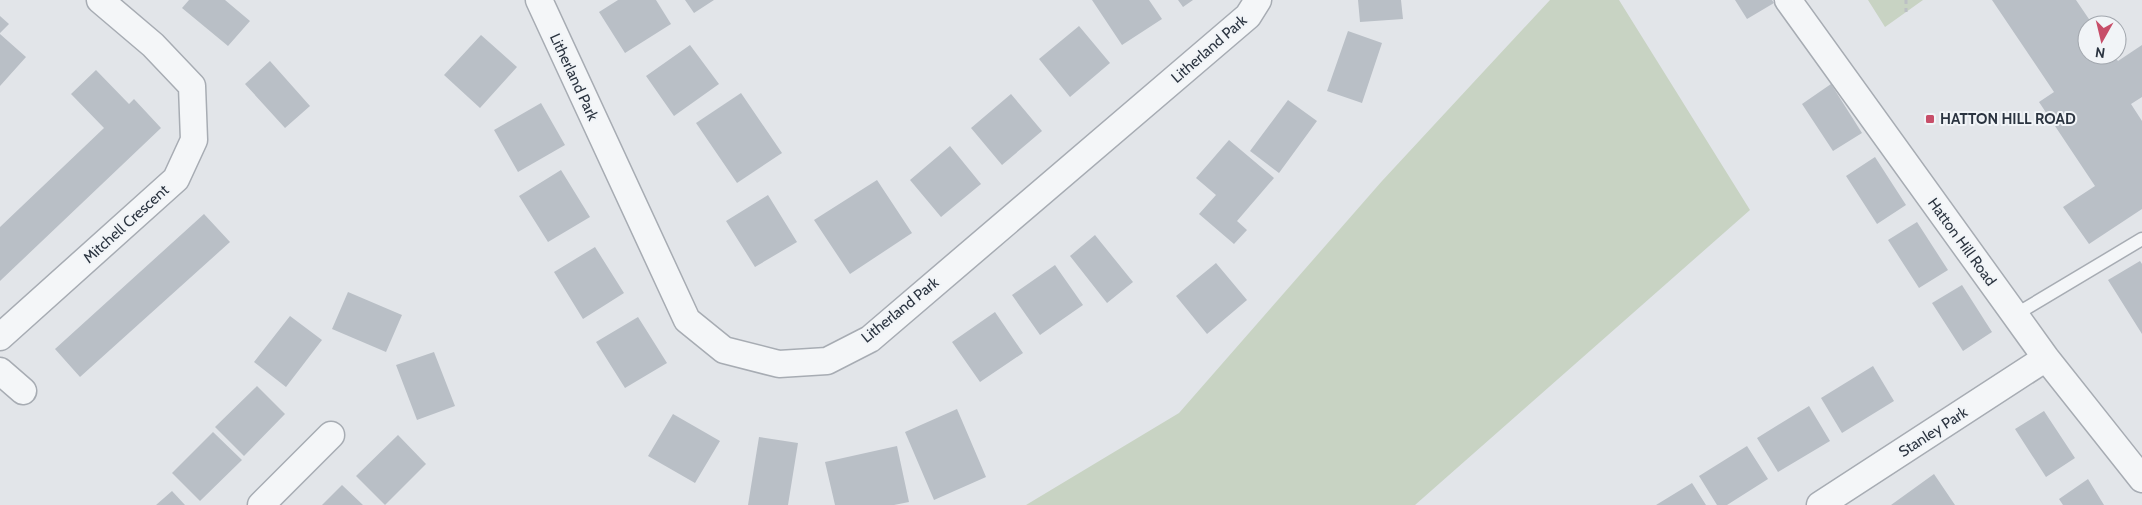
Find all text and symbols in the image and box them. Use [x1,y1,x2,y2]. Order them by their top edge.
street label: Litherland Park [1168,11,1251,87]
north arrow [2077,15,2127,65]
street label: Litherland Park [546,31,602,124]
text: N [2094,43,2106,62]
place label: HATTON HILL ROAD [1940,110,2076,128]
marker: HATTON HILL ROAD [1924,113,1936,125]
street label: Mitchell Crescent [80,181,172,267]
street label: Hatton Hill Road [1924,195,2000,289]
street label: Litherland Park [858,273,942,347]
street label: Stanley Park [1895,403,1971,461]

